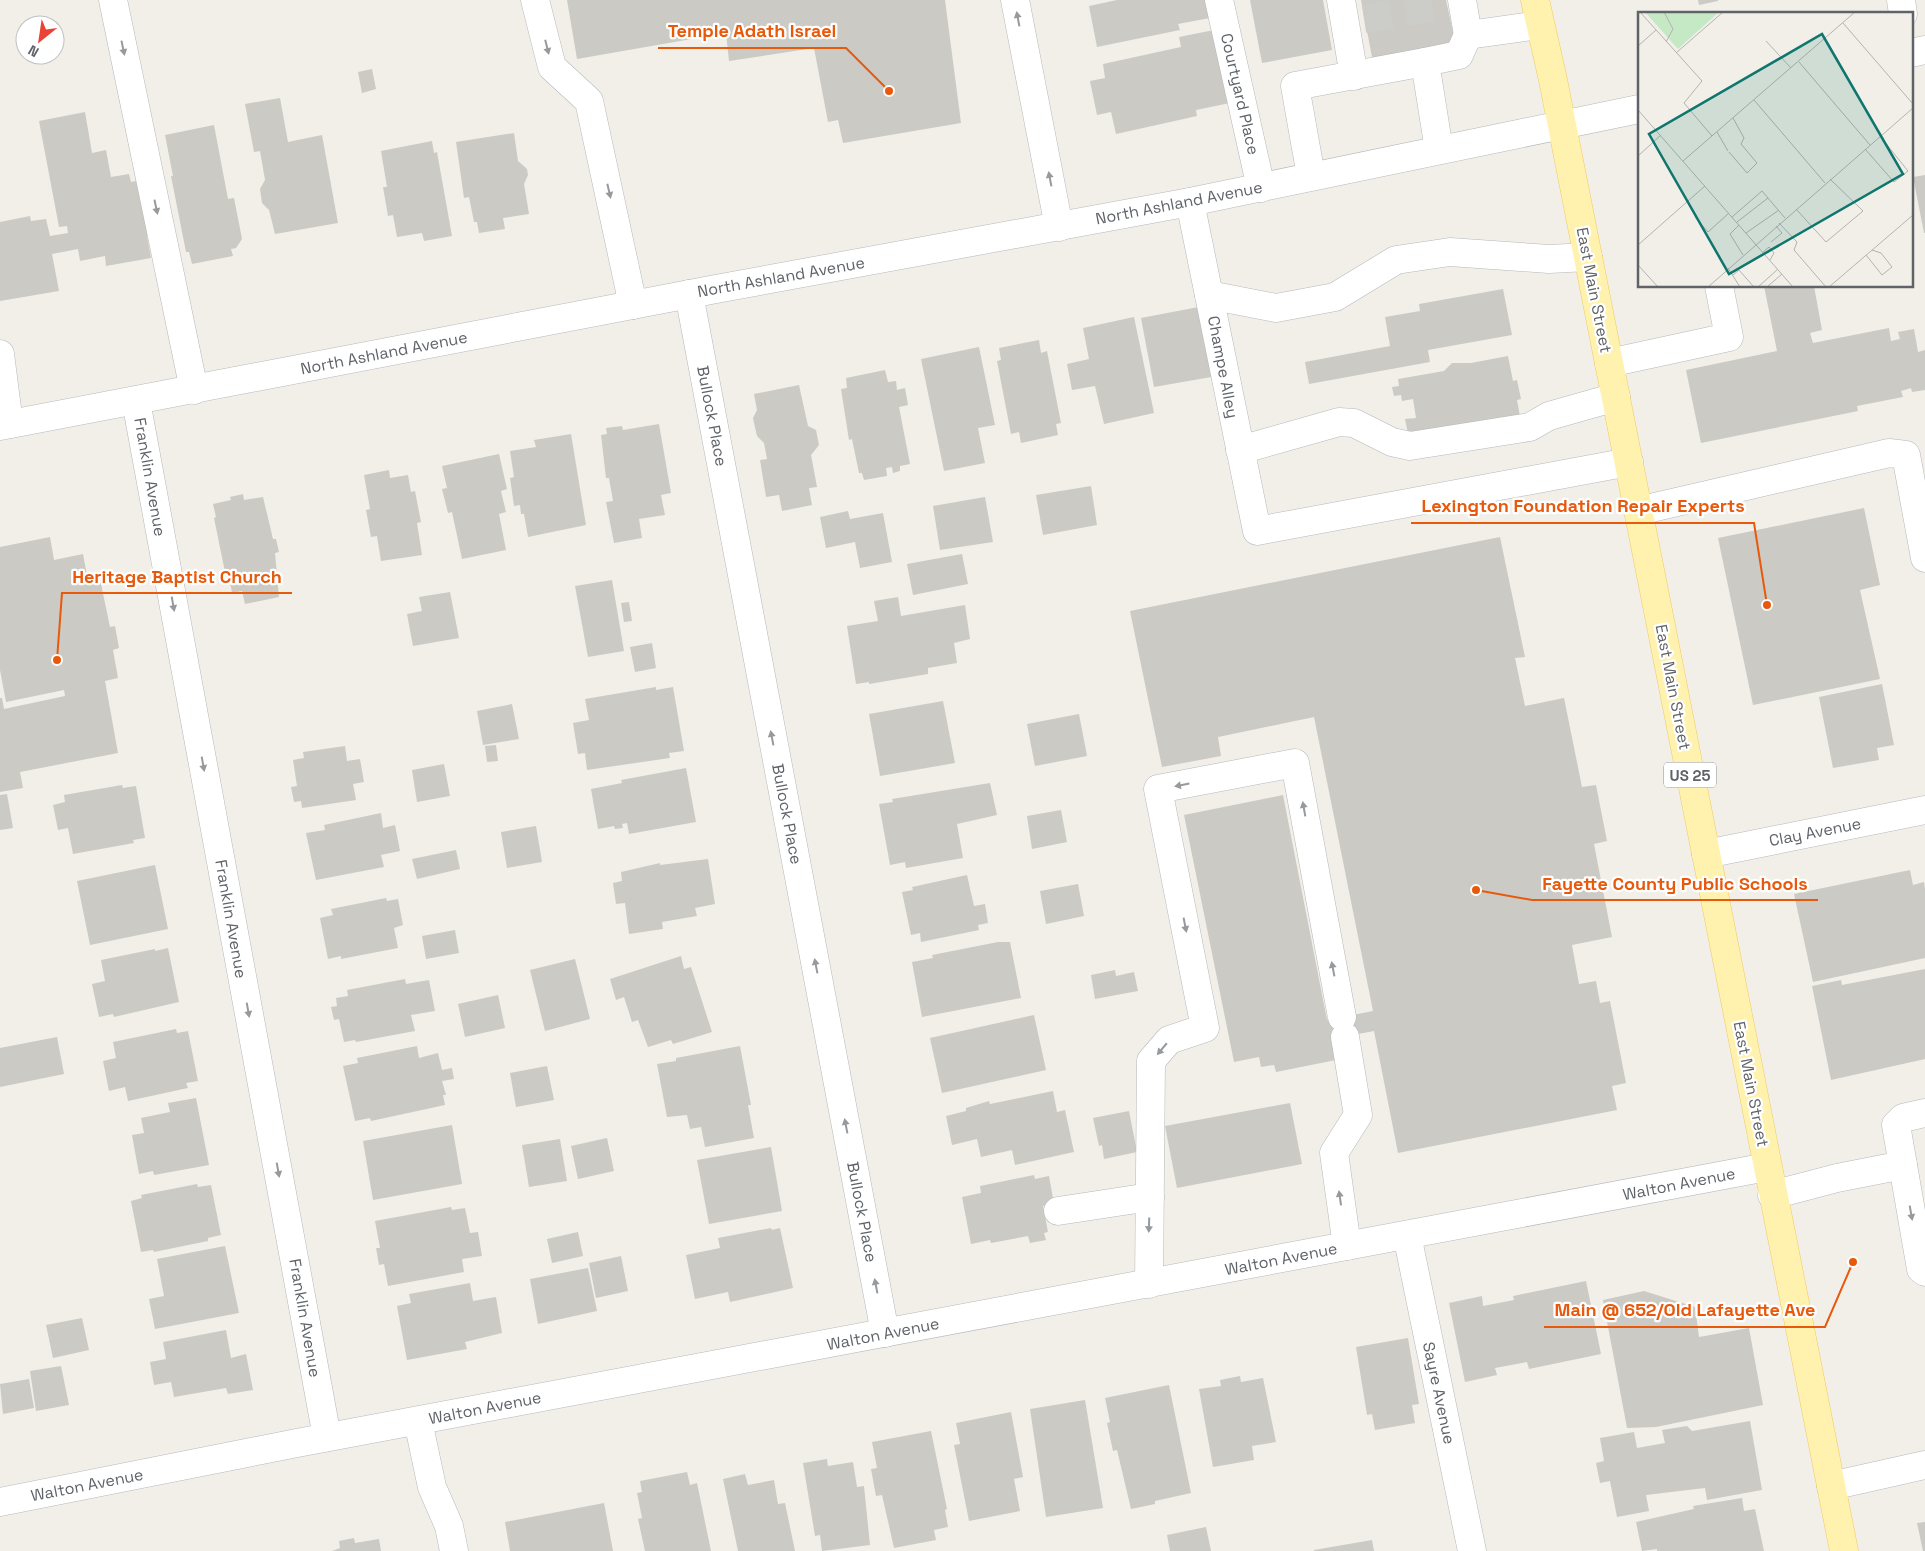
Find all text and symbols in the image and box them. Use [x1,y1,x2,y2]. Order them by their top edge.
one-way arrow [1014,11,1022,27]
inset map [1638,12,1912,288]
north arrow [15,15,65,65]
callout: Temple Adath Israel [658,15,846,48]
text: Temple Adath Israel [668,19,836,42]
street label: Courtyard Place [1216,31,1264,157]
one-way arrow [119,40,127,55]
one-way arrow [543,40,551,55]
text: N [25,41,42,61]
one-way arrow [1046,170,1054,186]
street label: North Ashland Avenue [1094,177,1264,229]
one-way arrow [605,183,613,199]
one-way arrow [152,199,160,214]
street label: East Main Street [1572,225,1616,355]
street label: North Ashland Avenue [696,252,866,302]
street label: Champe Alley [1203,314,1243,420]
street label: North Ashland Avenue [299,327,469,379]
street label: Bullock Place [692,364,732,468]
street label: Franklin Avenue [129,416,171,538]
callout: Lexington Foundation Repair Experts [1411,490,1754,523]
text: Lexington Foundation Repair Experts [1421,494,1745,517]
callout: Heritage Baptist Church [62,560,292,593]
text: Heritage Baptist Church [72,565,282,588]
one-way arrow [170,597,178,613]
street label: East Main Street [1651,622,1695,752]
one-way arrow [768,729,776,745]
one-way arrow [199,756,207,772]
street label: Bullock Place [767,762,807,866]
road number: US 25 [1664,762,1716,788]
one-way arrow [1173,781,1189,789]
one-way arrow [1299,801,1307,817]
street label: Clay Avenue [1767,813,1863,851]
street label: Franklin Avenue [210,858,252,980]
callout: Fayette County Public Schools [1532,867,1818,900]
text: Fayette County Public Schools [1542,872,1808,895]
one-way arrow [1181,918,1189,934]
one-way arrow [811,958,819,974]
one-way arrow [1329,961,1337,977]
one-way arrow [244,1002,252,1017]
street label: East Main Street [1729,1019,1773,1149]
one-way arrow [1156,1042,1167,1055]
one-way arrow [841,1117,849,1133]
street label: Bullock Place [842,1160,882,1264]
one-way arrow [274,1162,282,1178]
street label: Walton Avenue [1621,1163,1737,1205]
one-way arrow [1336,1189,1344,1205]
one-way arrow [1908,1205,1916,1221]
one-way arrow [1145,1217,1153,1233]
street label: Walton Avenue [1223,1238,1339,1280]
street label: Franklin Avenue [284,1257,326,1379]
one-way arrow [871,1277,879,1293]
callout: Main @ 652/Old Lafayette Ave [1544,1294,1825,1327]
text: Main @ 652/Old Lafayette Ave [1555,1298,1815,1321]
street label: Walton Avenue [825,1313,941,1355]
street label: Sayre Avenue [1418,1340,1460,1446]
street label: Walton Avenue [427,1387,543,1429]
street label: Walton Avenue [29,1464,145,1506]

